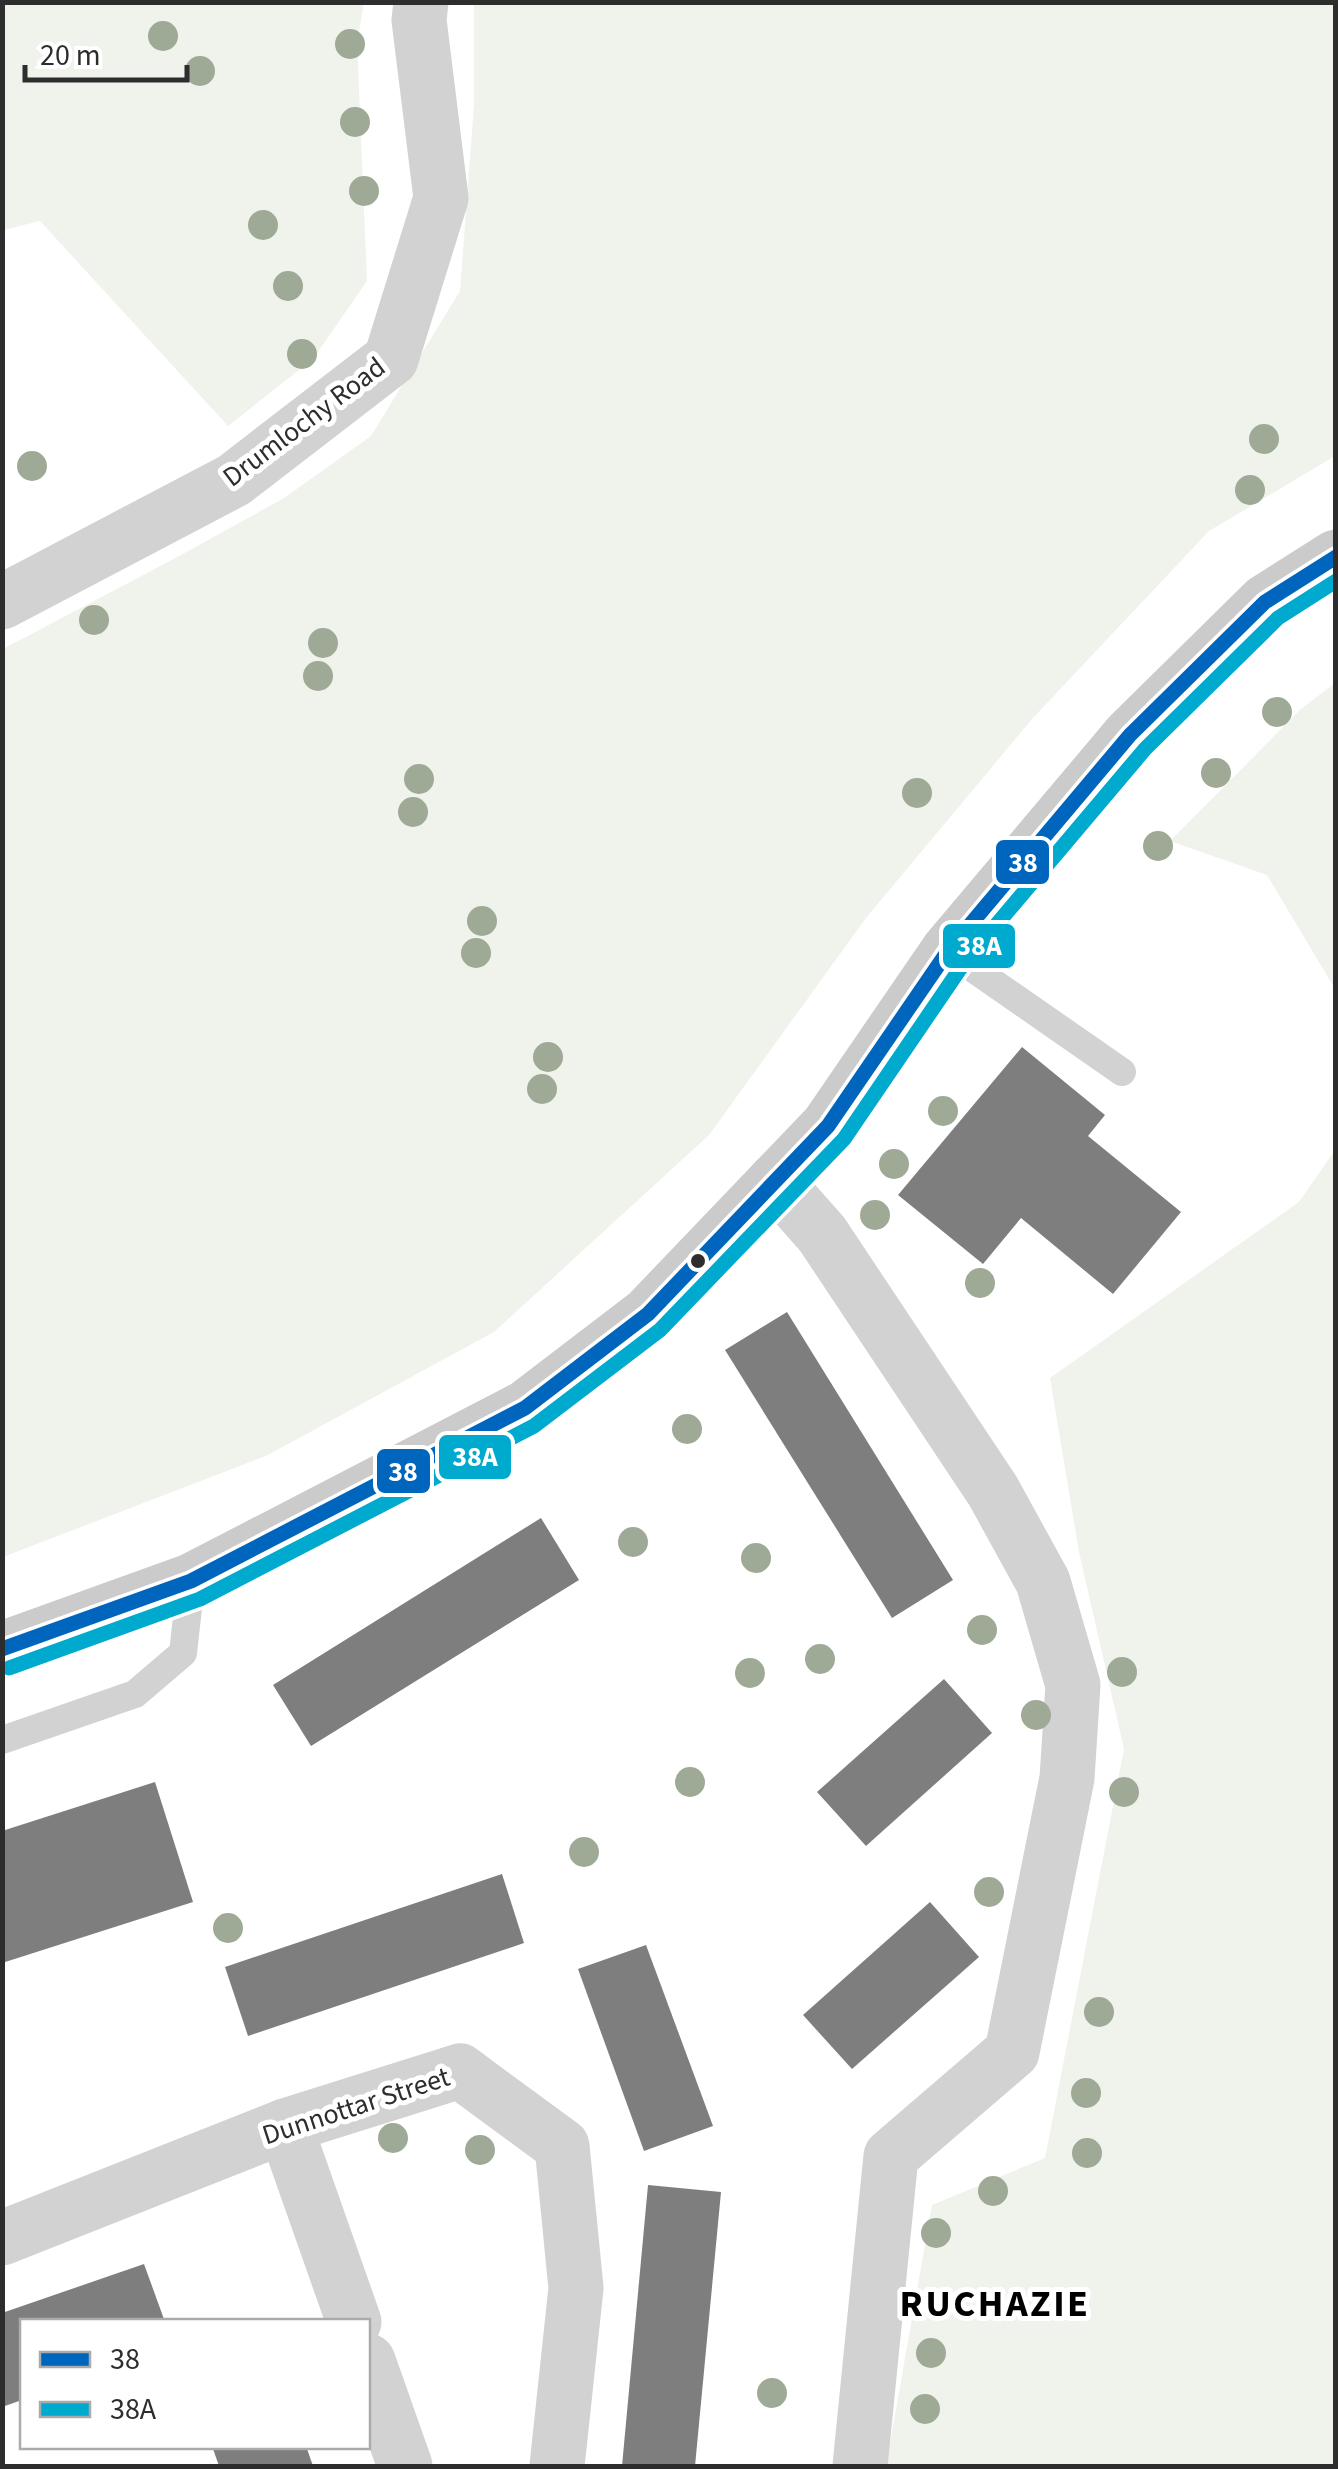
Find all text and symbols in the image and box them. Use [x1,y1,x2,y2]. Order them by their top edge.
scale bar [25,20,188,82]
text: 20 m [40,34,101,77]
street label: Drumlochy Road [214,348,394,496]
line badge: 38 [994,838,1051,886]
text: 38 [1008,843,1038,883]
line badge: 38A [941,922,1017,970]
text: 38A [956,926,1003,966]
unlabelled marker [688,1251,708,1271]
line badge: 38A [437,1433,513,1481]
text: 38A [452,1437,499,1477]
line badge: 38 [375,1447,432,1495]
text: 38 [388,1452,418,1492]
street label: Dunnottar Street [257,2057,455,2155]
district label: RUCHAZIE [900,2277,1090,2331]
legend [20,2319,370,2449]
text: 38 [110,2338,140,2381]
text: 38A [110,2388,157,2431]

